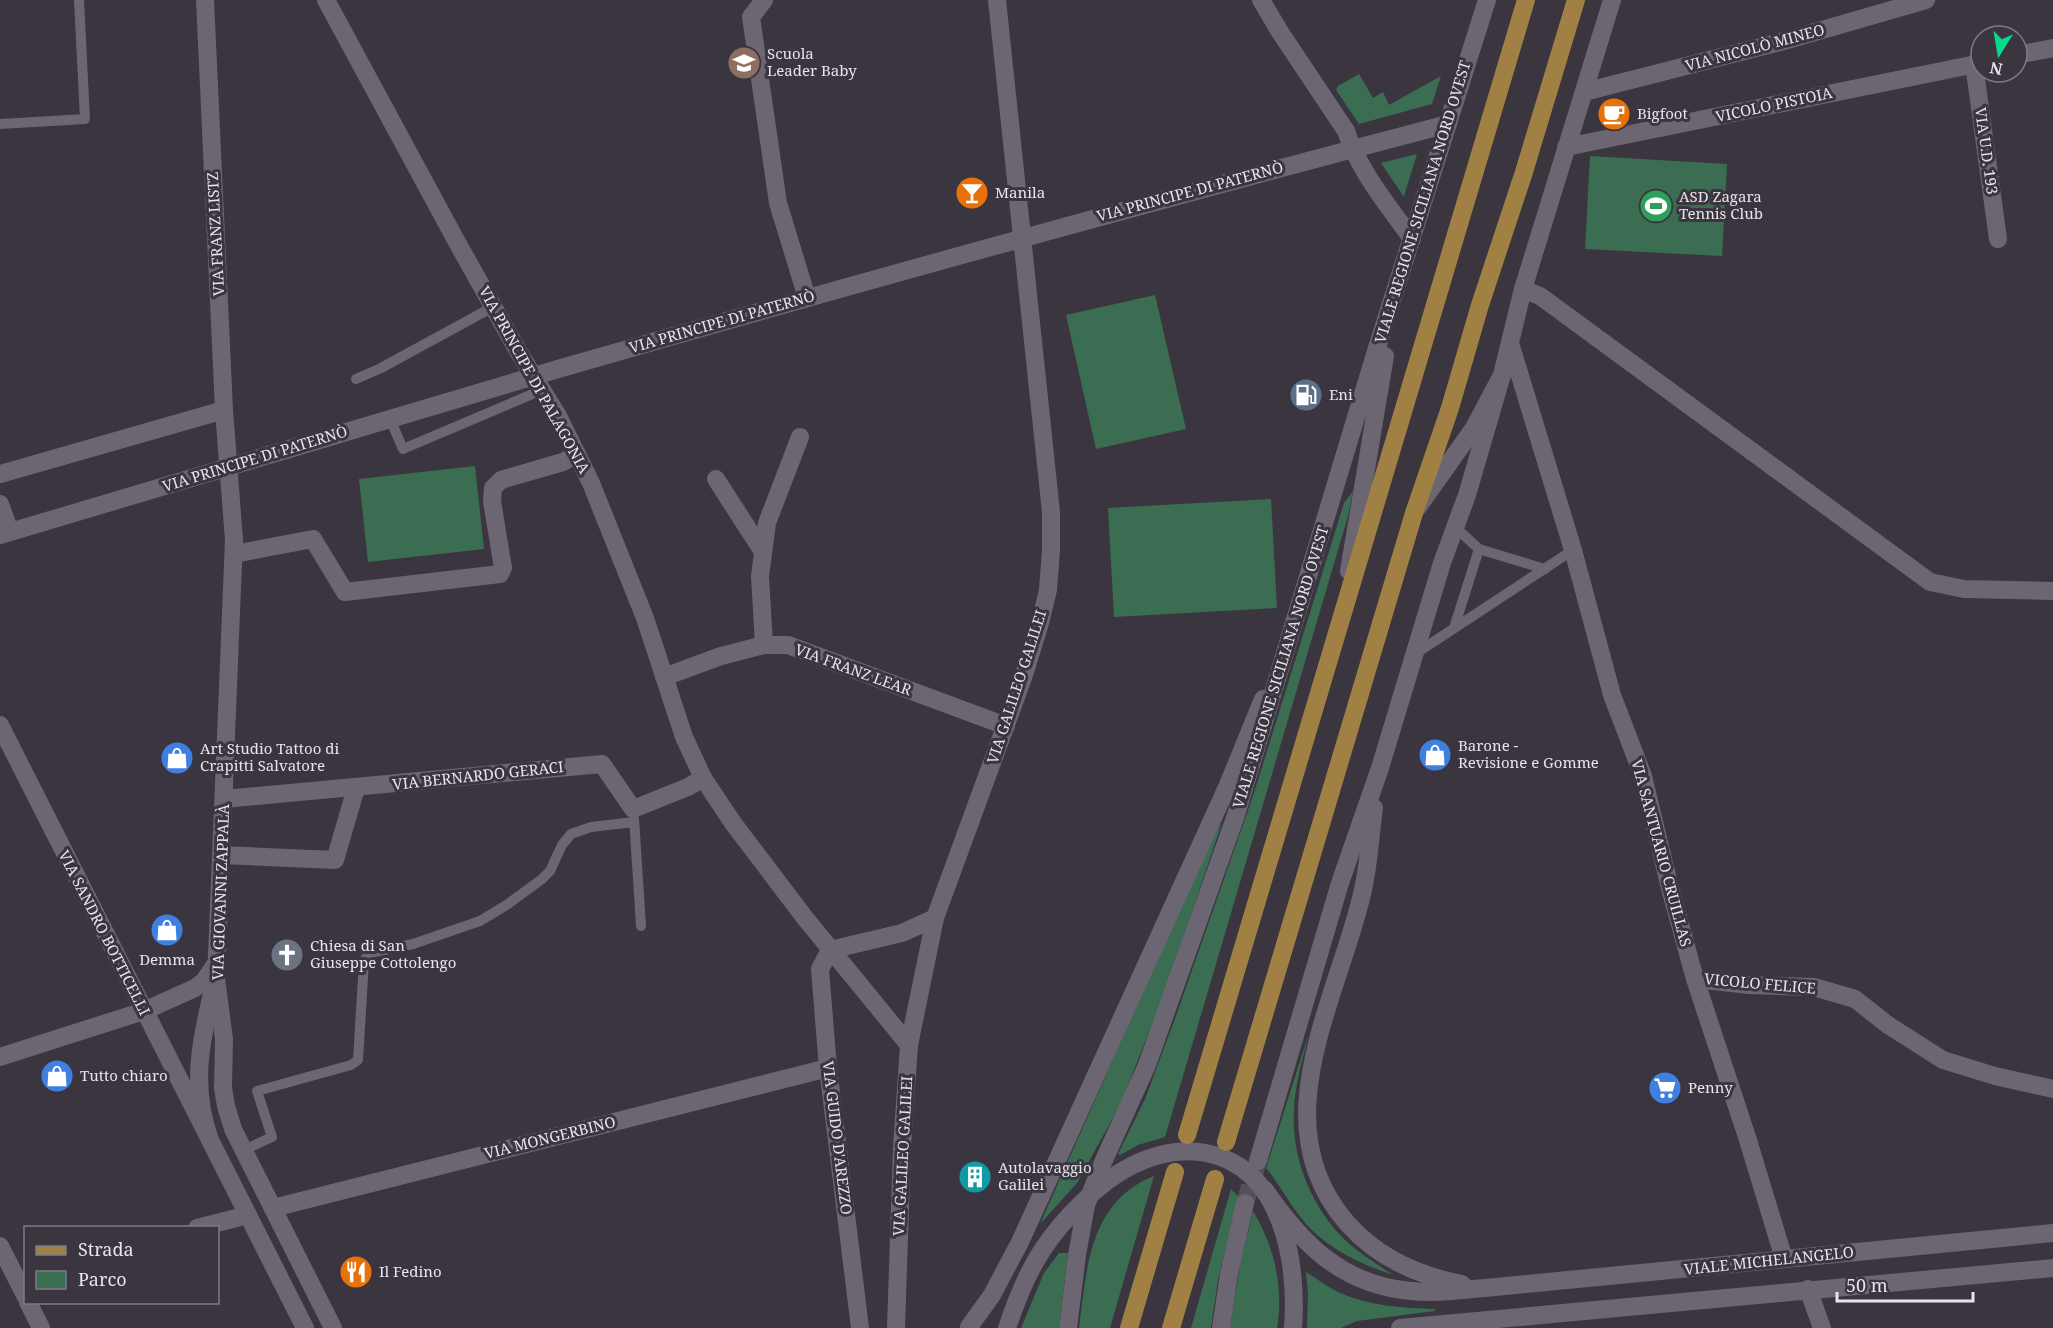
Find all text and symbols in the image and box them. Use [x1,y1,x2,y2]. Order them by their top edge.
street label: VIA NICOLÒ MINEO [1683,19,1827,75]
north arrow [1969,24,2029,84]
place label: Scuola Leader Baby [767,43,857,80]
school or university icon: Scuola Leader Baby [726,45,762,81]
text: N [1987,57,2004,81]
street label: VIALE REGIONE SICILIANA NORD OVEST [1369,58,1475,345]
street label: VICOLO PISTOIA [1714,82,1834,126]
cafe icon: Bigfoot [1596,96,1632,132]
place label: Bigfoot [1637,103,1688,123]
street label: VIA U.D. 193 [1971,106,2003,196]
street label: VIA PRINCIPE DI PATERNÒ [1094,156,1285,226]
street label: VIA FRANZ LISTZ [202,171,228,297]
bar icon: Manila [954,175,990,211]
place label: Manila [995,182,1045,202]
place label: ASD Zagara Tennis Club [1679,186,1763,223]
sports icon: ASD Zagara Tennis Club [1638,188,1674,224]
street label: VIA PRINCIPE DI PALAGONIA [475,282,595,477]
street label: VIA PRINCIPE DI PATERNÒ [627,285,817,357]
fuel station icon: Eni [1288,377,1324,413]
place label: Eni [1329,384,1353,404]
street label: VIA PRINCIPE DI PATERNÒ [160,420,350,496]
street label: VIALE REGIONE SICILIANA NORD OVEST [1227,523,1333,810]
street label: VIA GALILEO GALILEI [982,607,1050,766]
street label: VIA FRANZ LEAR [792,639,915,699]
place label: Barone - Revisione e Gomme [1458,735,1599,772]
shop icon: Barone - Revisione e Gomme [1417,737,1453,773]
place label: Art Studio Tattoo di Crapitti Salvatore [200,738,340,775]
shop icon: Art Studio Tattoo di Crapitti Salvatore [159,740,195,776]
street label: VIA BERNARDO GERACI [391,756,564,794]
street label: VIA SANTUARIO CRUILLAS [1627,757,1697,949]
street label: VIA GIOVANNI ZAPPALÀ [207,803,233,980]
street label: VIA SANDRO BOTTICELLI [54,847,155,1019]
shop icon: Demma [149,912,185,948]
place label: Chiesa di San Giuseppe Cottolengo [310,935,456,972]
church icon: Chiesa di San Giuseppe Cottolengo [269,937,305,973]
place label: Demma [139,949,195,969]
street label: VICOLO FELICE [1703,968,1817,998]
shop icon: Tutto chiaro [39,1058,75,1094]
street label: VIA GUIDO D'AREZZO [819,1060,857,1216]
place label: Tutto chiaro [80,1065,168,1085]
supermarket icon: Penny [1647,1070,1683,1106]
street label: VIA GALILEO GALILEI [888,1075,916,1237]
place label: Penny [1688,1077,1733,1097]
street label: VIA MONGERBINO [482,1111,617,1163]
place label: Autolavaggio Galilei [998,1157,1092,1194]
building icon: Autolavaggio Galilei [957,1159,993,1195]
legend [24,1226,219,1304]
text: Strada [78,1237,134,1261]
street label: VIALE MICHELANGELO [1683,1241,1855,1279]
restaurant icon: Il Fedino [338,1254,374,1290]
place label: Il Fedino [379,1261,442,1281]
scale bar [1837,1265,1974,1303]
text: Parco [78,1267,127,1291]
text: 50 m [1846,1273,1888,1297]

